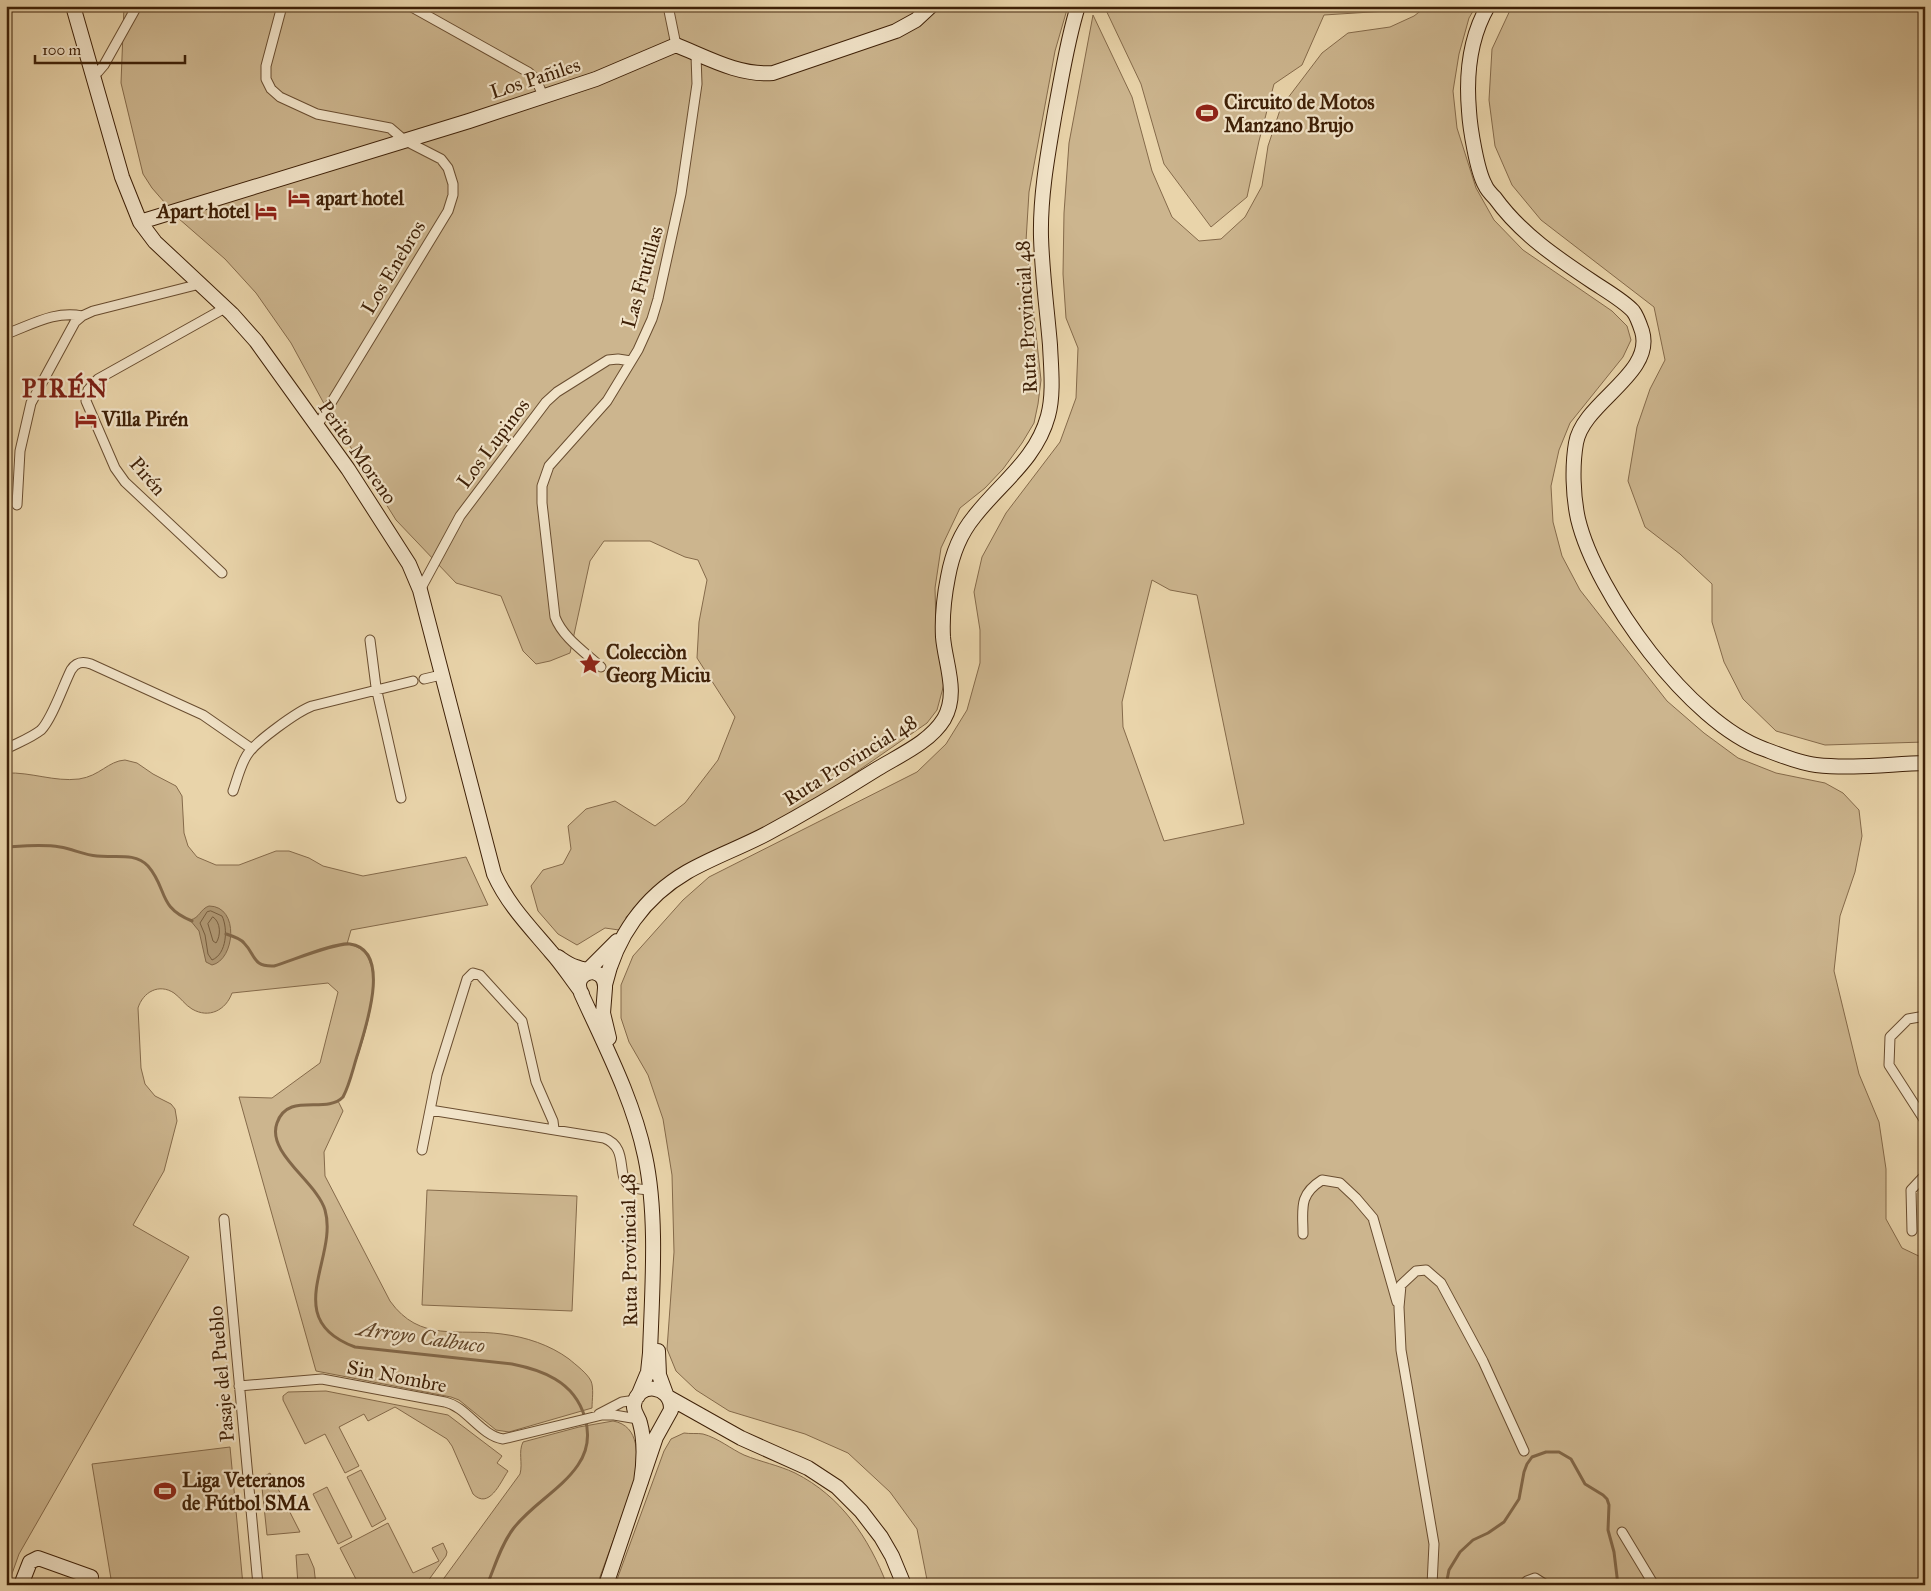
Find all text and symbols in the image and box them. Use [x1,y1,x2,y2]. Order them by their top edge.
scale bar [35,32,185,64]
text: 100 m [42,41,82,59]
street label: Los Pañiles [487,52,583,104]
place label: Circuito de Motos Manzano Brujo [1224,90,1375,138]
sports icon: Circuito de Motos Manzano Brujo [1194,100,1220,126]
hotel icon: apart hotel [286,185,312,211]
place label: apart hotel [316,186,404,211]
hotel icon: Apart hotel [253,198,279,224]
place label: Apart hotel [155,199,251,224]
street label: Los Enebros [356,216,430,318]
street label: Las Frutillas [616,223,668,331]
street label: Ruta Provincial 48 [1010,240,1042,394]
district label: PIRÉN [22,372,108,404]
street label: Los Lupinos [452,393,534,493]
street label: Perito Moreno [313,396,403,508]
hotel icon: Villa Pirén [73,406,99,432]
place label: Villa Pirén [101,407,189,431]
street label: Pirén [125,452,171,500]
place label: Colecciòn Georg Miciu [606,640,711,688]
place icon: Colecciòn Georg Miciu [577,651,603,677]
street label: Ruta Provincial 48 [779,709,921,811]
street label: Ruta Provincial 48 [616,1173,642,1327]
street label: Pasaje del Pueblo [203,1305,239,1443]
water label: Arroyo Calbuco [353,1315,487,1359]
street label: Sin Nombre [345,1355,449,1397]
place label: Liga Veteranos de Fútbol SMA [182,1468,311,1515]
sports icon: Liga Veteranos de Fútbol SMA [152,1478,178,1504]

